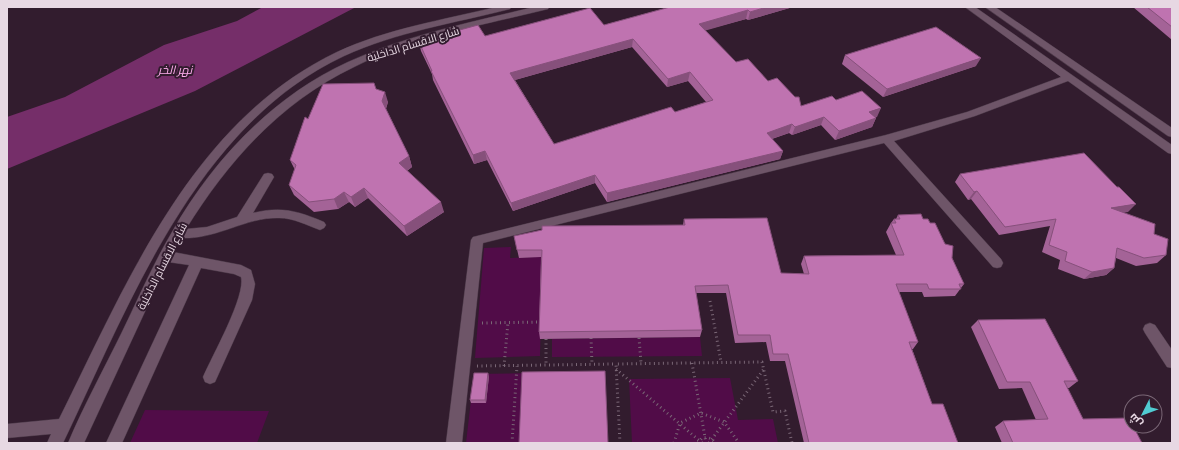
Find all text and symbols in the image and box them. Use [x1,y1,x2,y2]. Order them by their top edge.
street label: شارع الاقسام الداخلية [365,23,461,66]
water label: نهر الخر [156,62,194,77]
street label: شارع الاقسام الداخلية [134,220,191,312]
north arrow [1123,394,1163,434]
text: ش [1126,411,1145,431]

